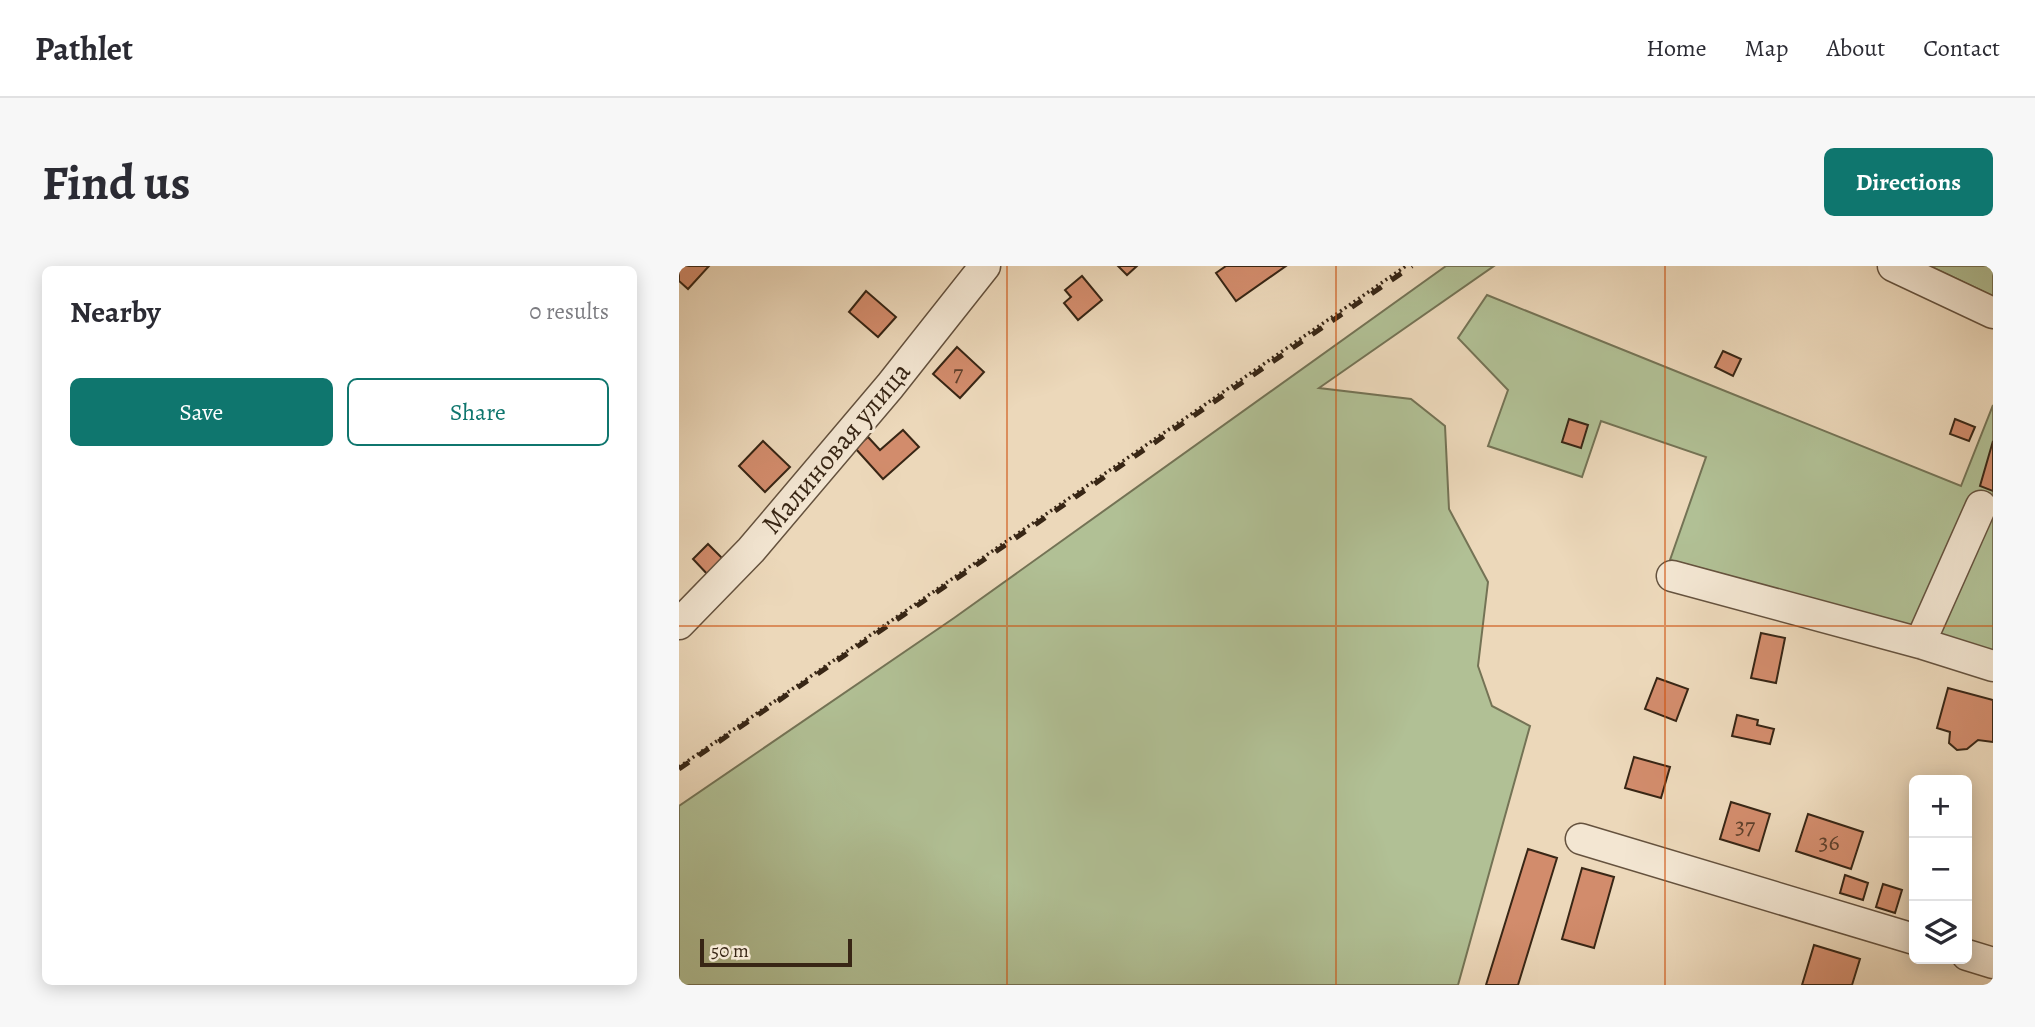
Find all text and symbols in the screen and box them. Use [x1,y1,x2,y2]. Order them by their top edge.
text: Pathlet [35,26,133,71]
text: Home [1646,32,1707,64]
text: Map [1745,32,1789,64]
text: About [1827,32,1885,64]
text: Contact [1923,32,2000,64]
button: Directions [1824,148,1993,216]
text: Find us [42,149,190,216]
text: Nearby [70,292,161,332]
text: 0 results [529,296,609,327]
street label: Малиновая улица [753,354,919,542]
house number: 7 [953,357,964,389]
button: Save [70,378,333,446]
button: Share [347,378,609,446]
map controls [1909,775,1972,964]
button: + [1909,775,1972,838]
house number: 37 [1735,810,1756,842]
house number: 36 [1818,826,1840,858]
button: − [1909,838,1972,901]
button: layers [1909,901,1972,964]
scale bar [700,936,852,968]
text: 50 m [711,938,749,964]

